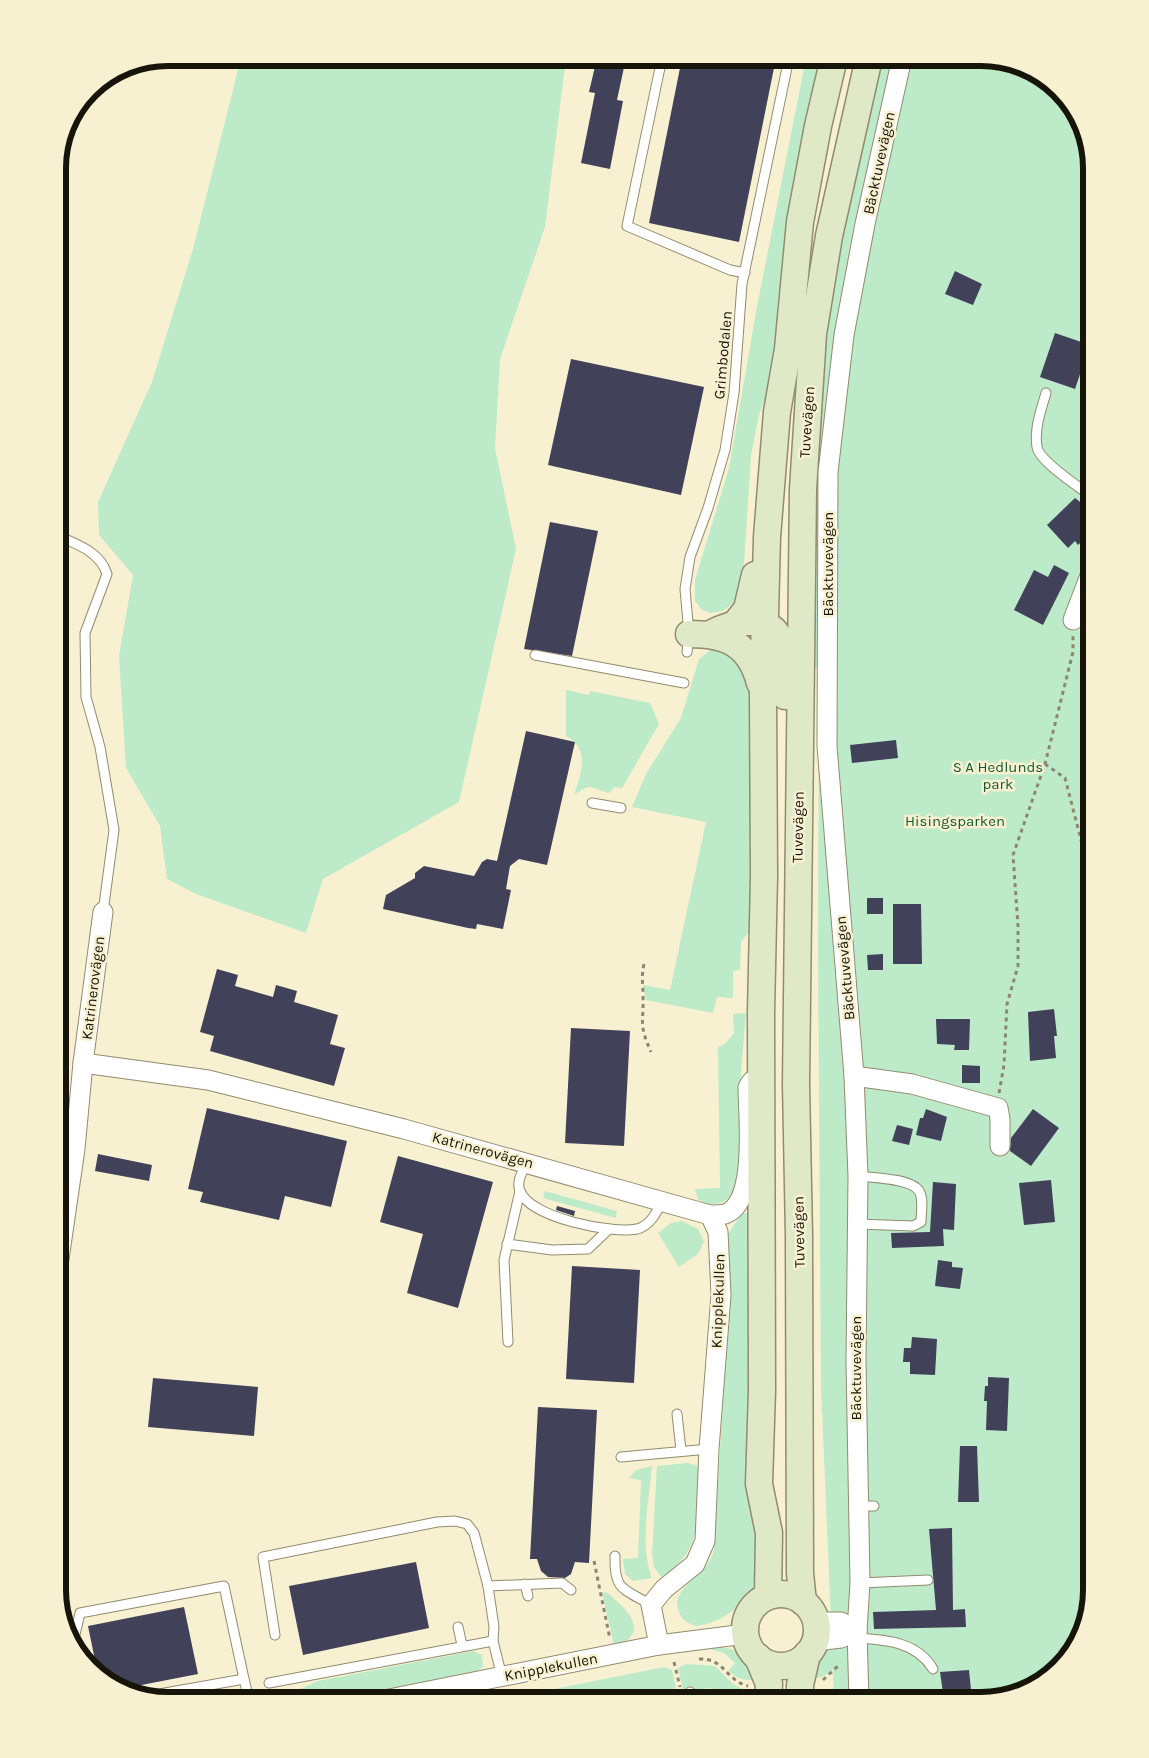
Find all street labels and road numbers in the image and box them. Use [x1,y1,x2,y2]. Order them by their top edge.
street label: Bäcktuvevägen [859,110,899,216]
street label: Grimbodalen [710,310,736,400]
street label: Tuvevägen [796,386,818,458]
street label: Bäcktuvevägen [819,512,837,616]
street label: Tuvevägen [788,791,808,863]
street label: Bäcktuvevägen [831,915,859,1021]
street label: Katrinerovägen [78,935,108,1041]
street label: Katrinerovägen [430,1128,536,1172]
street label: Tuvevägen [789,1196,809,1268]
street label: Knipplekullen [707,1253,729,1349]
street label: Bäcktuvevägen [847,1316,865,1420]
street label: Knipplekullen [503,1649,599,1685]

